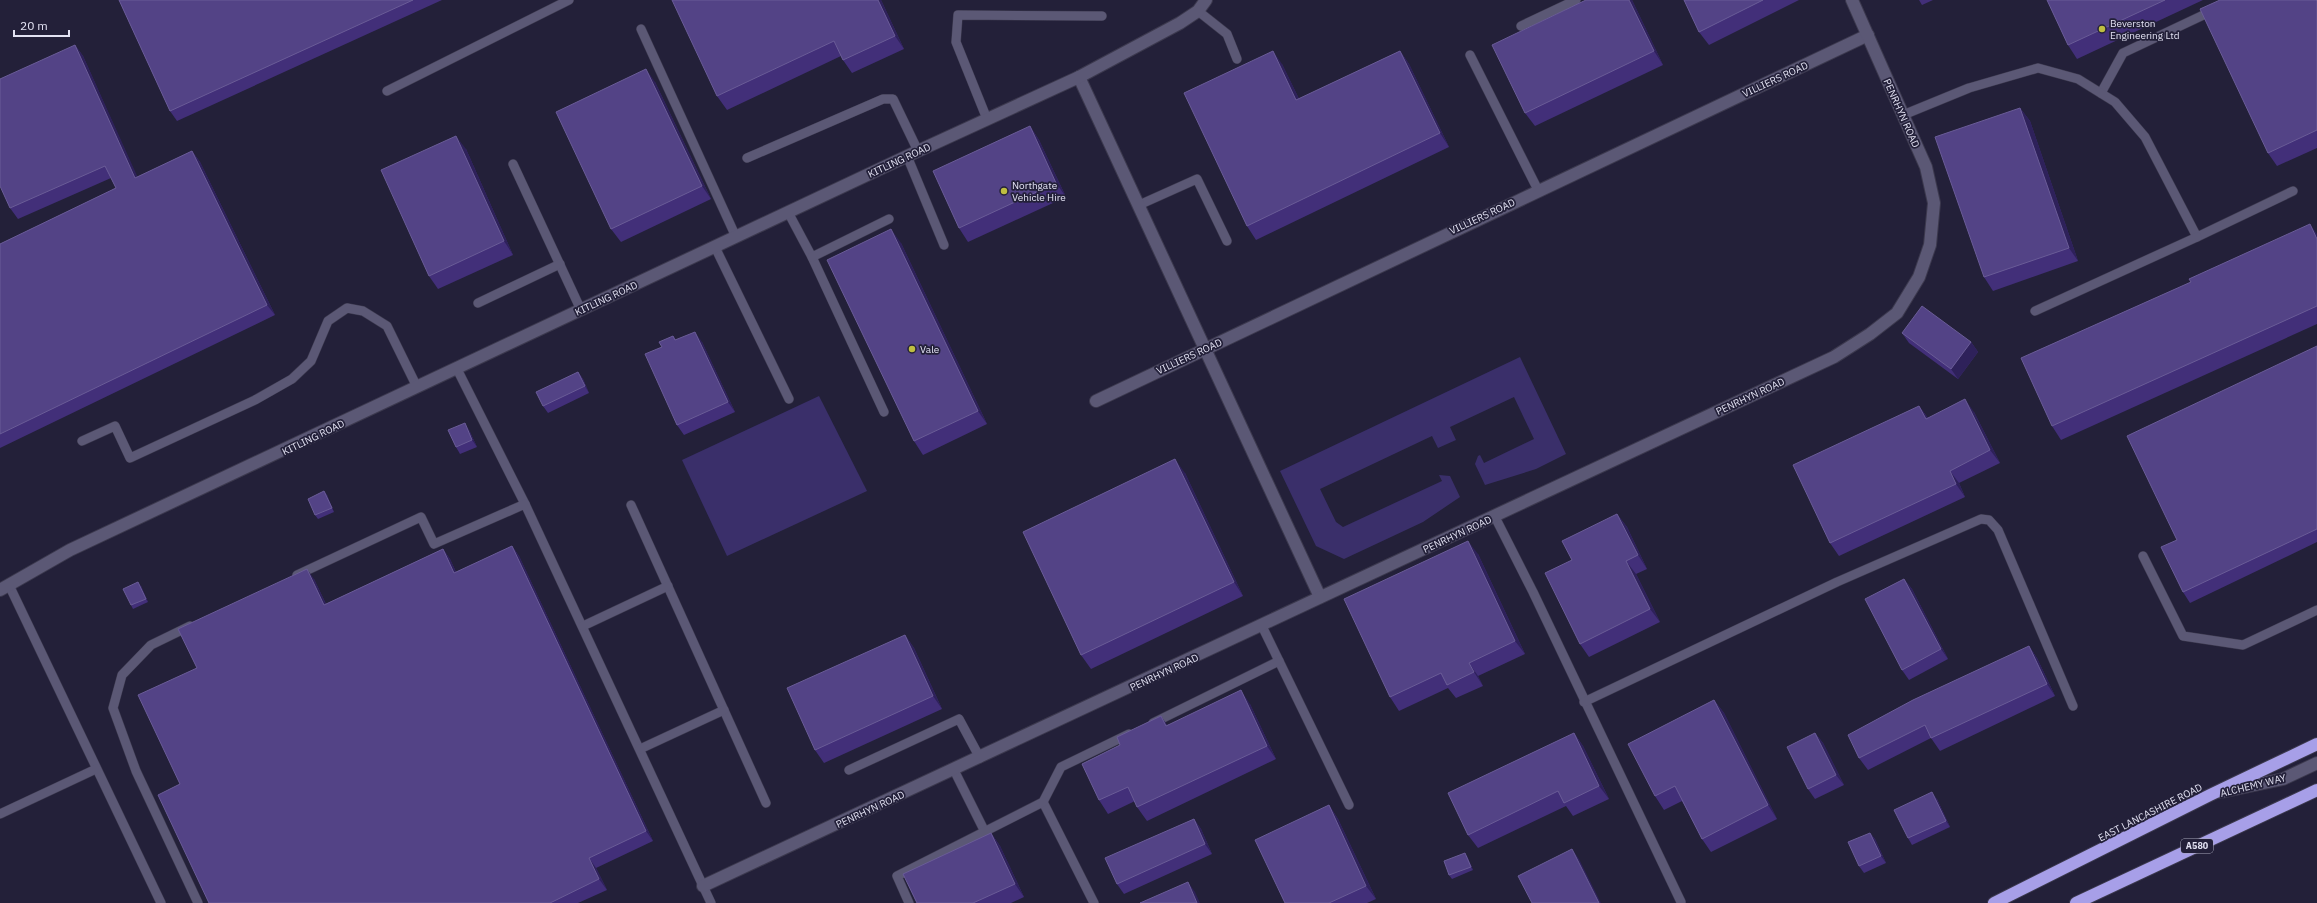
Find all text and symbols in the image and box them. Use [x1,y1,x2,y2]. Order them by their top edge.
scale bar [14,12,69,38]
place label: Beverston Engineering Ltd [2110,17,2180,42]
text: 20 m [20,18,48,33]
marker: Beverston Engineering Ltd [2097,24,2107,34]
street label: VILLIERS ROAD [1740,58,1810,100]
street label: PENRHYN ROAD [1881,77,1923,150]
street label: KITLING ROAD [866,140,933,181]
place label: Northgate Vehicle Hire [1012,179,1066,204]
marker: Northgate Vehicle Hire [999,186,1009,196]
street label: VILLIERS ROAD [1447,195,1517,237]
street label: KITLING ROAD [573,278,640,319]
street label: VILLIERS ROAD [1154,335,1224,377]
place label: Vale [920,343,940,356]
marker: Vale [907,344,917,354]
street label: PENRHYN ROAD [1714,375,1787,418]
street label: KITLING ROAD [280,417,347,458]
street label: PENRHYN ROAD [1421,513,1494,556]
street label: PENRHYN ROAD [1128,651,1201,694]
street label: ALCHEMY WAY [2219,771,2287,800]
street label: EAST LANCASHIRE ROAD [2096,780,2205,844]
street label: PENRHYN ROAD [834,788,907,831]
road number: A580 [2181,839,2213,853]

